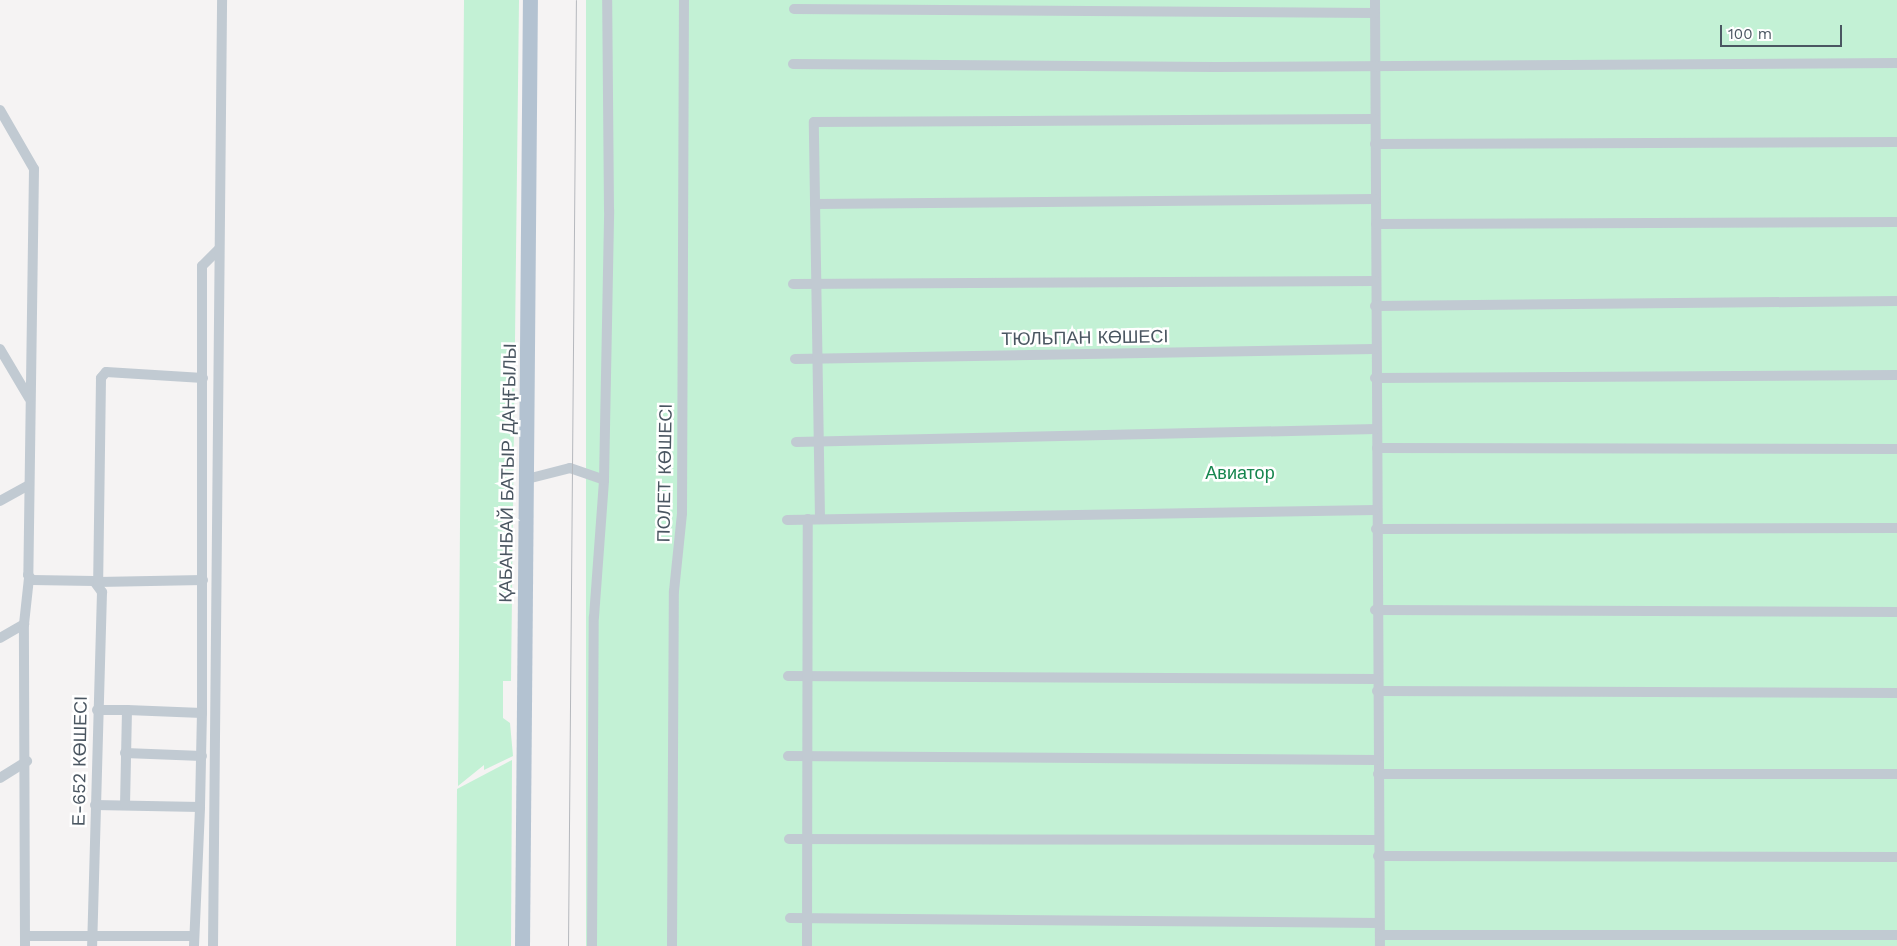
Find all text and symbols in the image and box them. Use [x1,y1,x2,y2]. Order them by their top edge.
scale bar [1722,15,1844,47]
text: 100 m [1728,25,1772,43]
street label: ТЮЛЬПАН КӨШЕСІ [1001,326,1169,350]
street label: ҚАБАНБАЙ БАТЫР ДАҢҒЫЛЫ [495,343,521,603]
street label: ПОЛЕТ КӨШЕСІ [653,403,677,543]
park label: Авиатор [1205,462,1275,484]
street label: Е-652 КӨШЕСІ [68,696,92,826]

